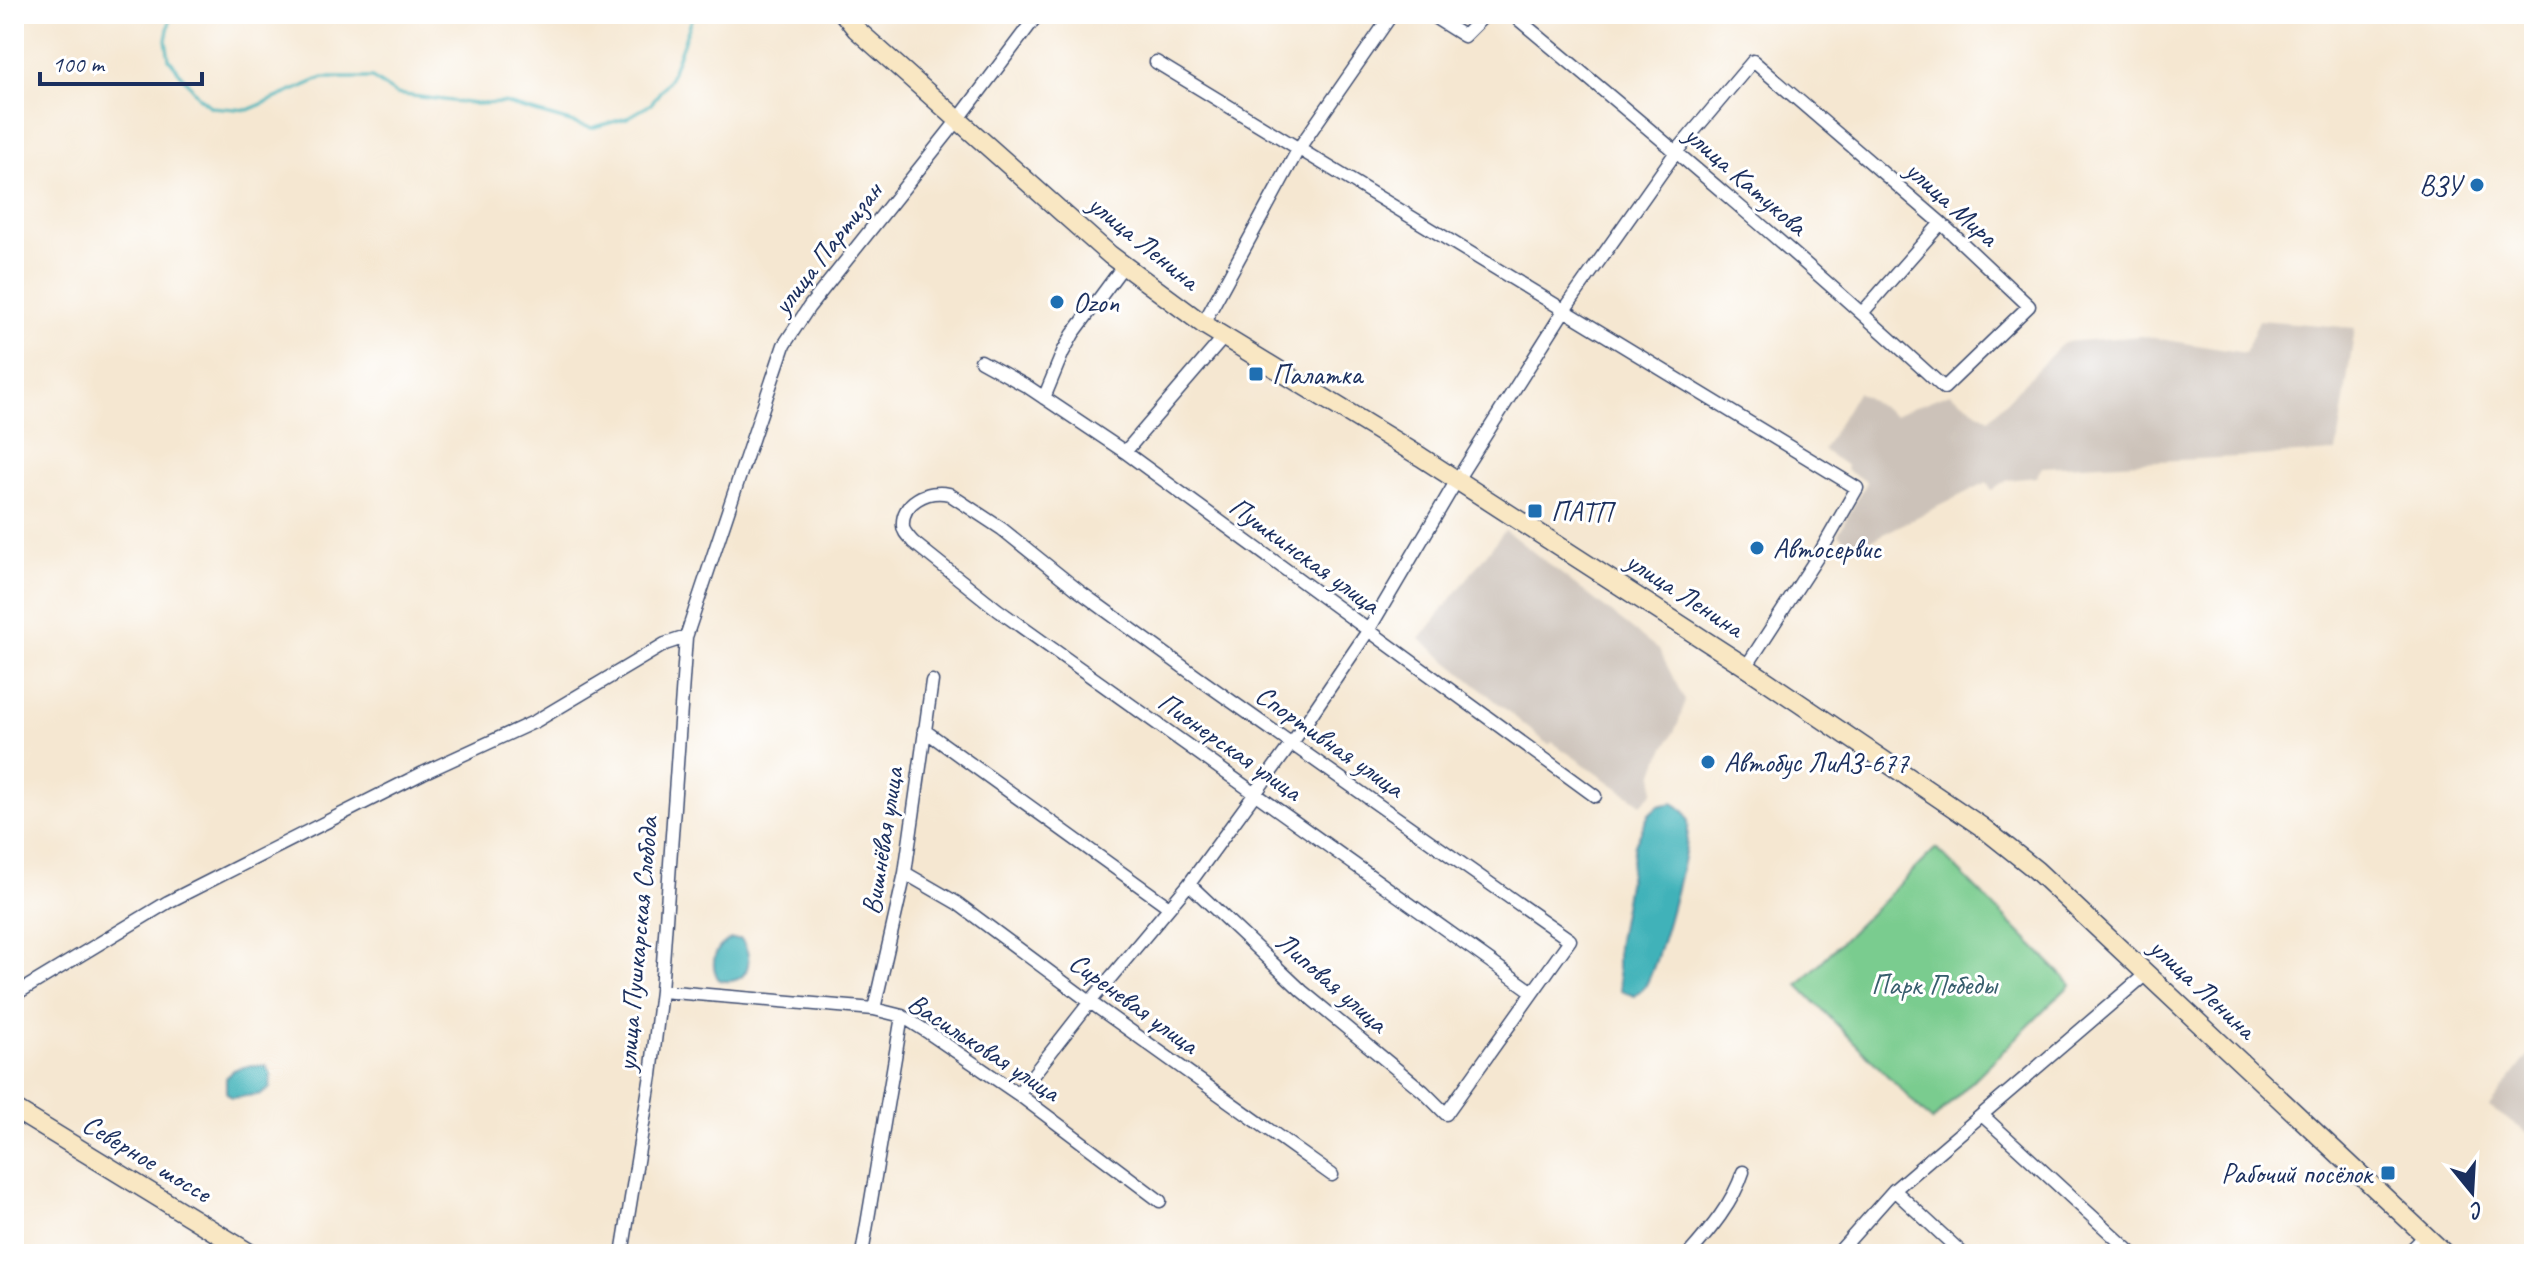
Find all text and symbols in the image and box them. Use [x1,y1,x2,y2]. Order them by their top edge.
scale bar [40,36,202,86]
text: 100 m [52,49,106,79]
street label: улица Катукова [1676,116,1816,244]
street label: улица Мира [1897,151,2007,255]
place label: ВЗУ [2419,168,2466,203]
street label: улица Партизан [763,173,891,323]
marker: ВЗУ [2468,176,2486,194]
street label: улица Ленина [1080,185,1209,299]
place label: Ozon [1073,285,1119,320]
marker: Ozon [1048,293,1066,311]
place label: Палатка [1272,357,1364,392]
marker: Палатка [1247,365,1265,383]
street label: Пушкинская улица [1223,488,1389,623]
place label: ПАТП [1551,494,1617,529]
marker: ПАТП [1526,502,1544,520]
place label: Автосервис [1773,531,1883,566]
marker: Автосервис [1748,539,1766,557]
street label: улица Ленина [1618,542,1752,646]
street label: Спортивная улица [1249,677,1412,806]
street label: Пионерская улица [1151,684,1310,809]
place label: Автобус ЛиАЗ-677 [1724,745,1910,780]
marker: Автобус ЛиАЗ-677 [1699,753,1717,771]
street label: Вишнёвая улица [853,763,911,917]
street label: улица Пушкарская Слобода [608,814,666,1075]
street label: Липовая улица [1269,924,1396,1041]
street label: улица Ленина [2141,928,2265,1048]
street label: Сиреневая улица [1063,944,1207,1063]
park label: Парк Победы [1871,967,1999,1002]
street label: Васильковая улица [901,985,1068,1110]
street label: Северное шоссе [76,1106,219,1211]
north arrow [2432,1152,2512,1232]
place label: Рабочий посёлок [2221,1156,2375,1191]
marker: Рабочий посёлок [2379,1164,2397,1182]
text: С [2465,1195,2487,1226]

